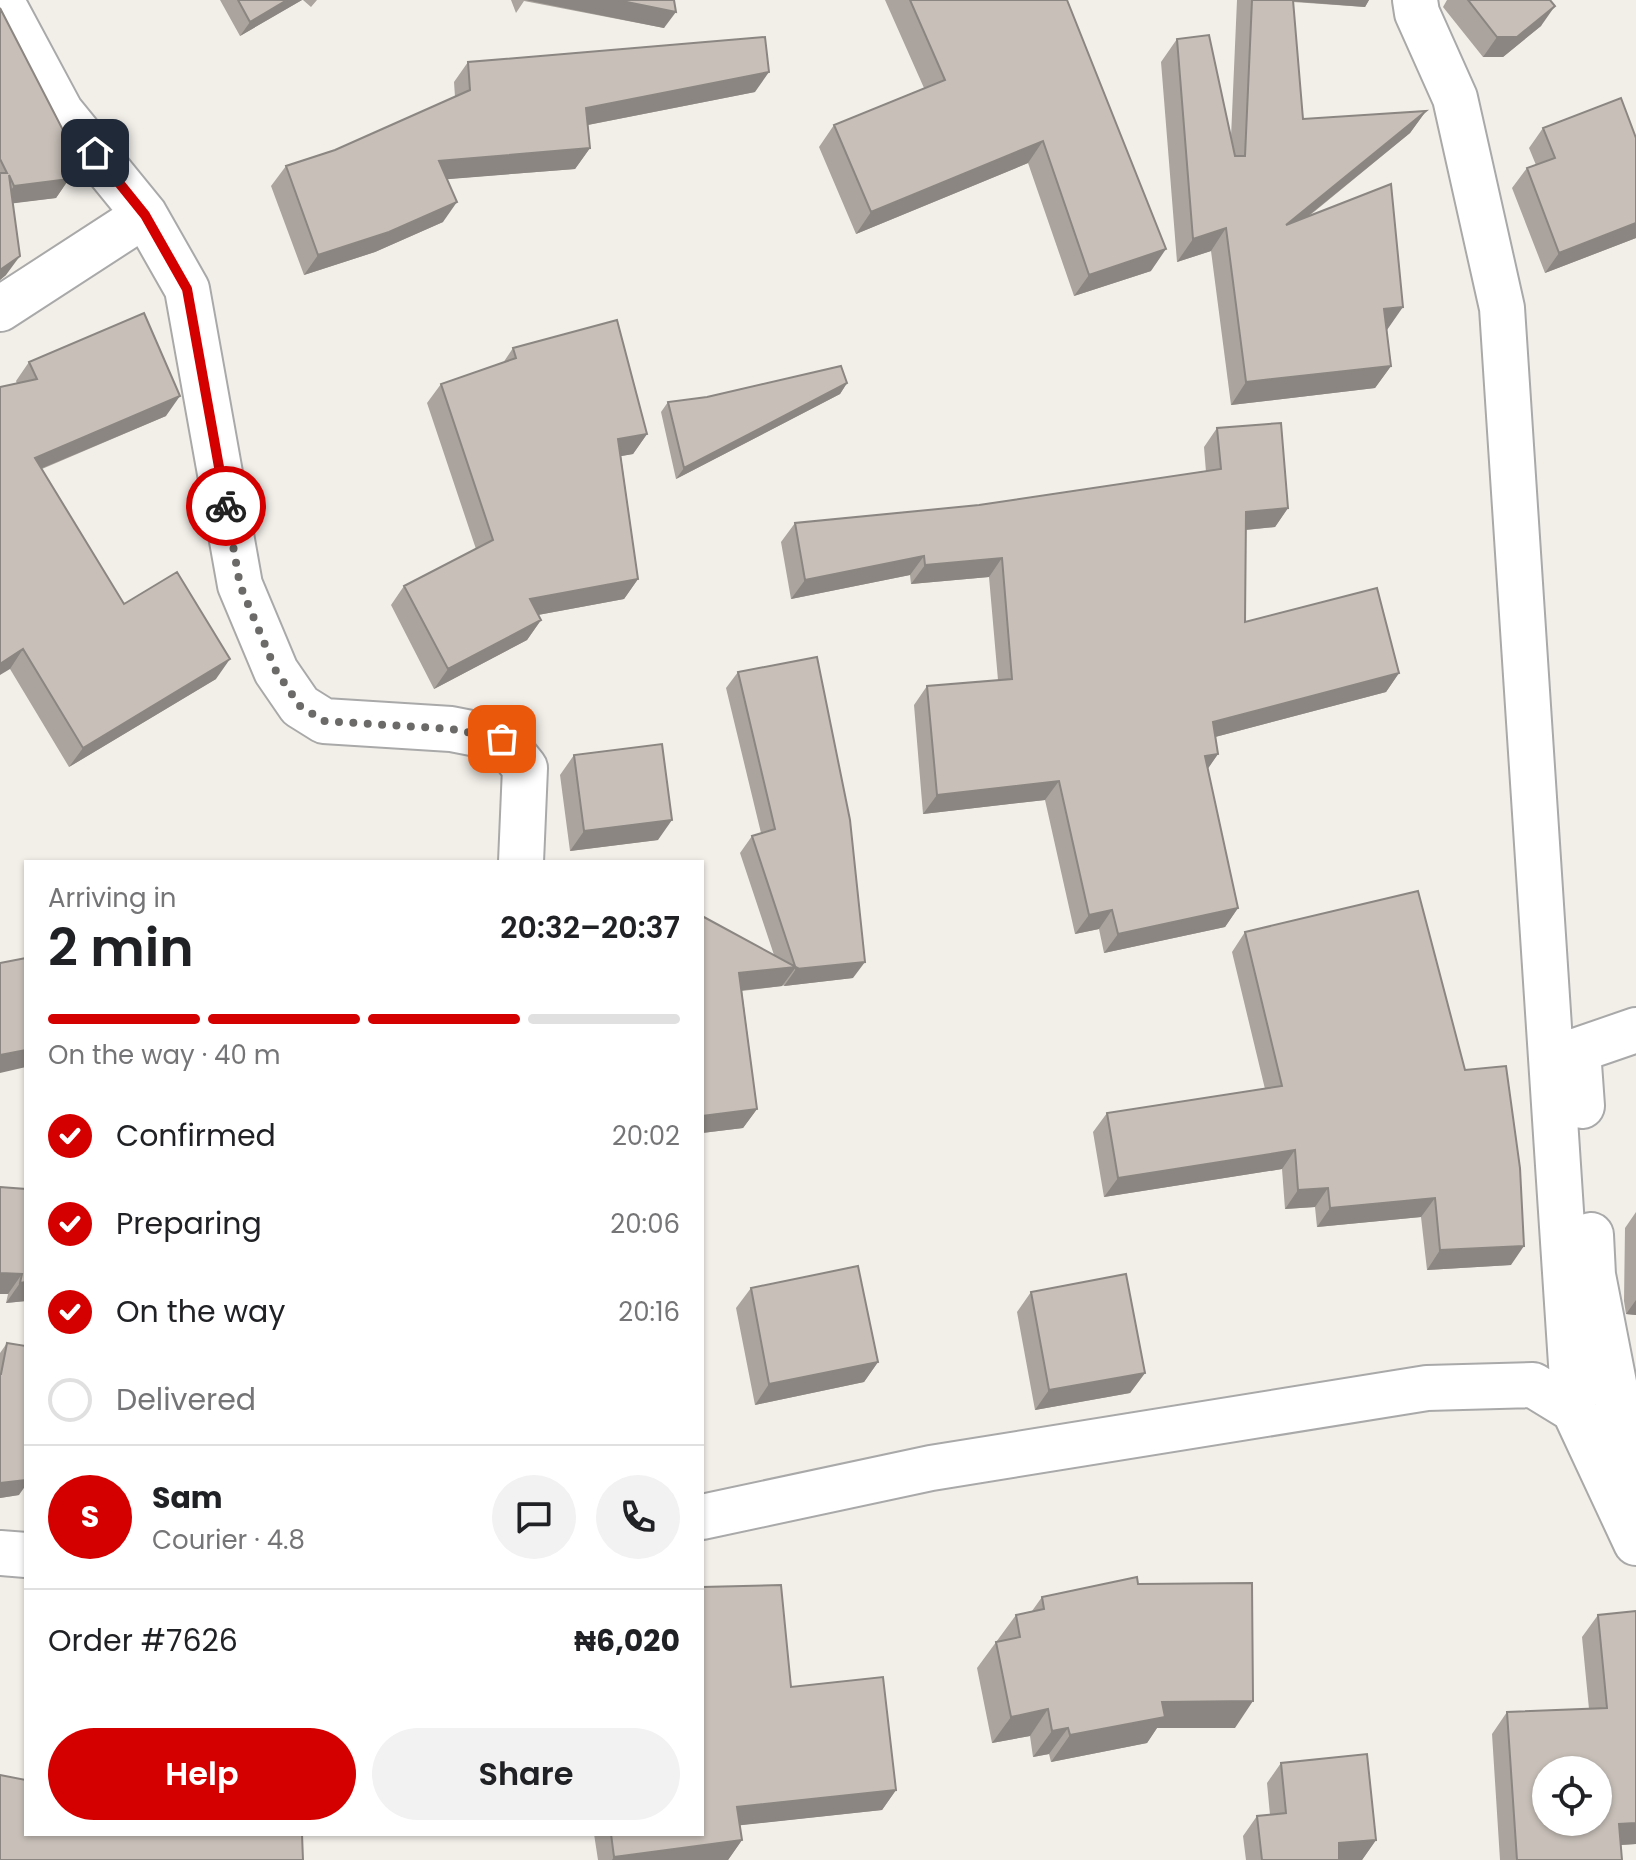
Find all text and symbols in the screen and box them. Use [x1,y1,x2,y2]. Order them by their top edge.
pin [61,119,129,187]
icon: home [73,131,117,175]
courier [186,466,266,546]
icon: bike [204,484,248,528]
pin [468,705,536,773]
icon: bag [480,717,524,761]
text: Arriving in [48,880,177,916]
text: 20:32–20:37 [500,906,680,949]
text: 2 min [48,911,194,984]
text: On the way · 40 m [48,1037,281,1073]
icon: check [48,1114,92,1158]
text: Confirmed [116,1114,276,1157]
text: 20:02 [612,1118,680,1154]
icon: check [48,1202,92,1246]
text: Preparing [116,1202,262,1245]
text: 20:06 [610,1206,680,1242]
icon: check [48,1290,92,1334]
text: On the way [116,1290,285,1333]
text: 20:16 [618,1294,680,1330]
text: Delivered [116,1378,256,1421]
button: chat [492,1475,576,1559]
button: phone [596,1475,680,1559]
text: Sam [152,1476,223,1519]
text: S [81,1495,99,1538]
text: Courier · 4.8 [152,1522,305,1558]
text: Order #7626 [48,1619,238,1662]
text: ₦6,020 [574,1619,680,1662]
button: Help [48,1728,356,1820]
button: Share [372,1728,680,1820]
map controls [1532,1756,1612,1836]
button: locate [1532,1756,1612,1836]

